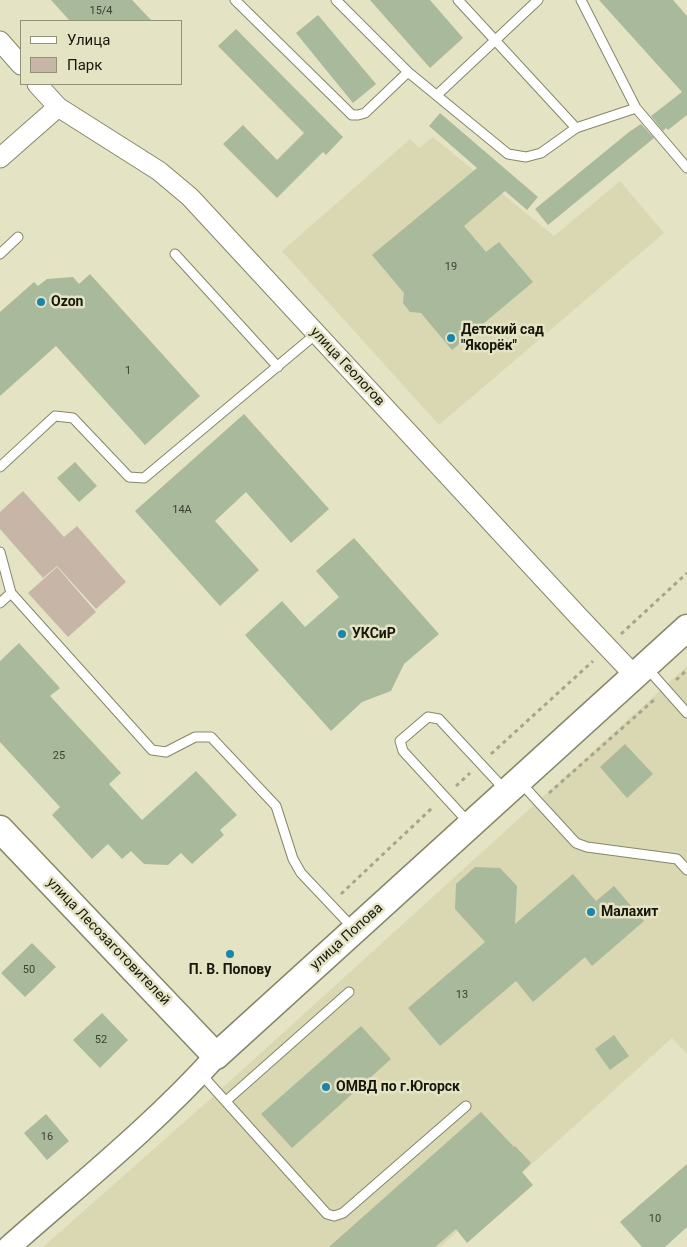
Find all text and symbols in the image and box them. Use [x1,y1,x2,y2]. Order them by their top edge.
house number: 15/4 [89,4,113,18]
legend [20,20,182,85]
text: Улица [67,31,110,49]
text: Парк [67,56,102,74]
house number: 19 [445,260,457,274]
place label: Ozon [51,294,83,310]
marker: Ozon [35,296,47,308]
place label: Детский сад "Якорёк" [461,322,544,354]
street label: улица Геологов [306,324,388,410]
marker: Детский сад "Якорёк" [445,332,457,344]
house number: 1 [125,364,131,378]
house number: 14А [172,503,192,517]
place label: УКСиР [352,626,396,642]
marker: УКСиР [336,628,348,640]
house number: 25 [53,749,65,763]
street label: улица Лесозаготовителей [43,875,173,1009]
street label: улица Попова [307,900,387,974]
place label: Малахит [601,904,658,920]
marker: Малахит [585,906,597,918]
marker: П. В. Попову [224,948,236,960]
place label: П. В. Попову [189,962,271,978]
house number: 50 [23,963,35,977]
house number: 13 [456,988,468,1002]
house number: 52 [95,1033,107,1047]
place label: ОМВД по г.Югорск [336,1079,460,1095]
marker: ОМВД по г.Югорск [320,1081,332,1093]
house number: 16 [41,1130,53,1144]
house number: 10 [649,1212,661,1226]

